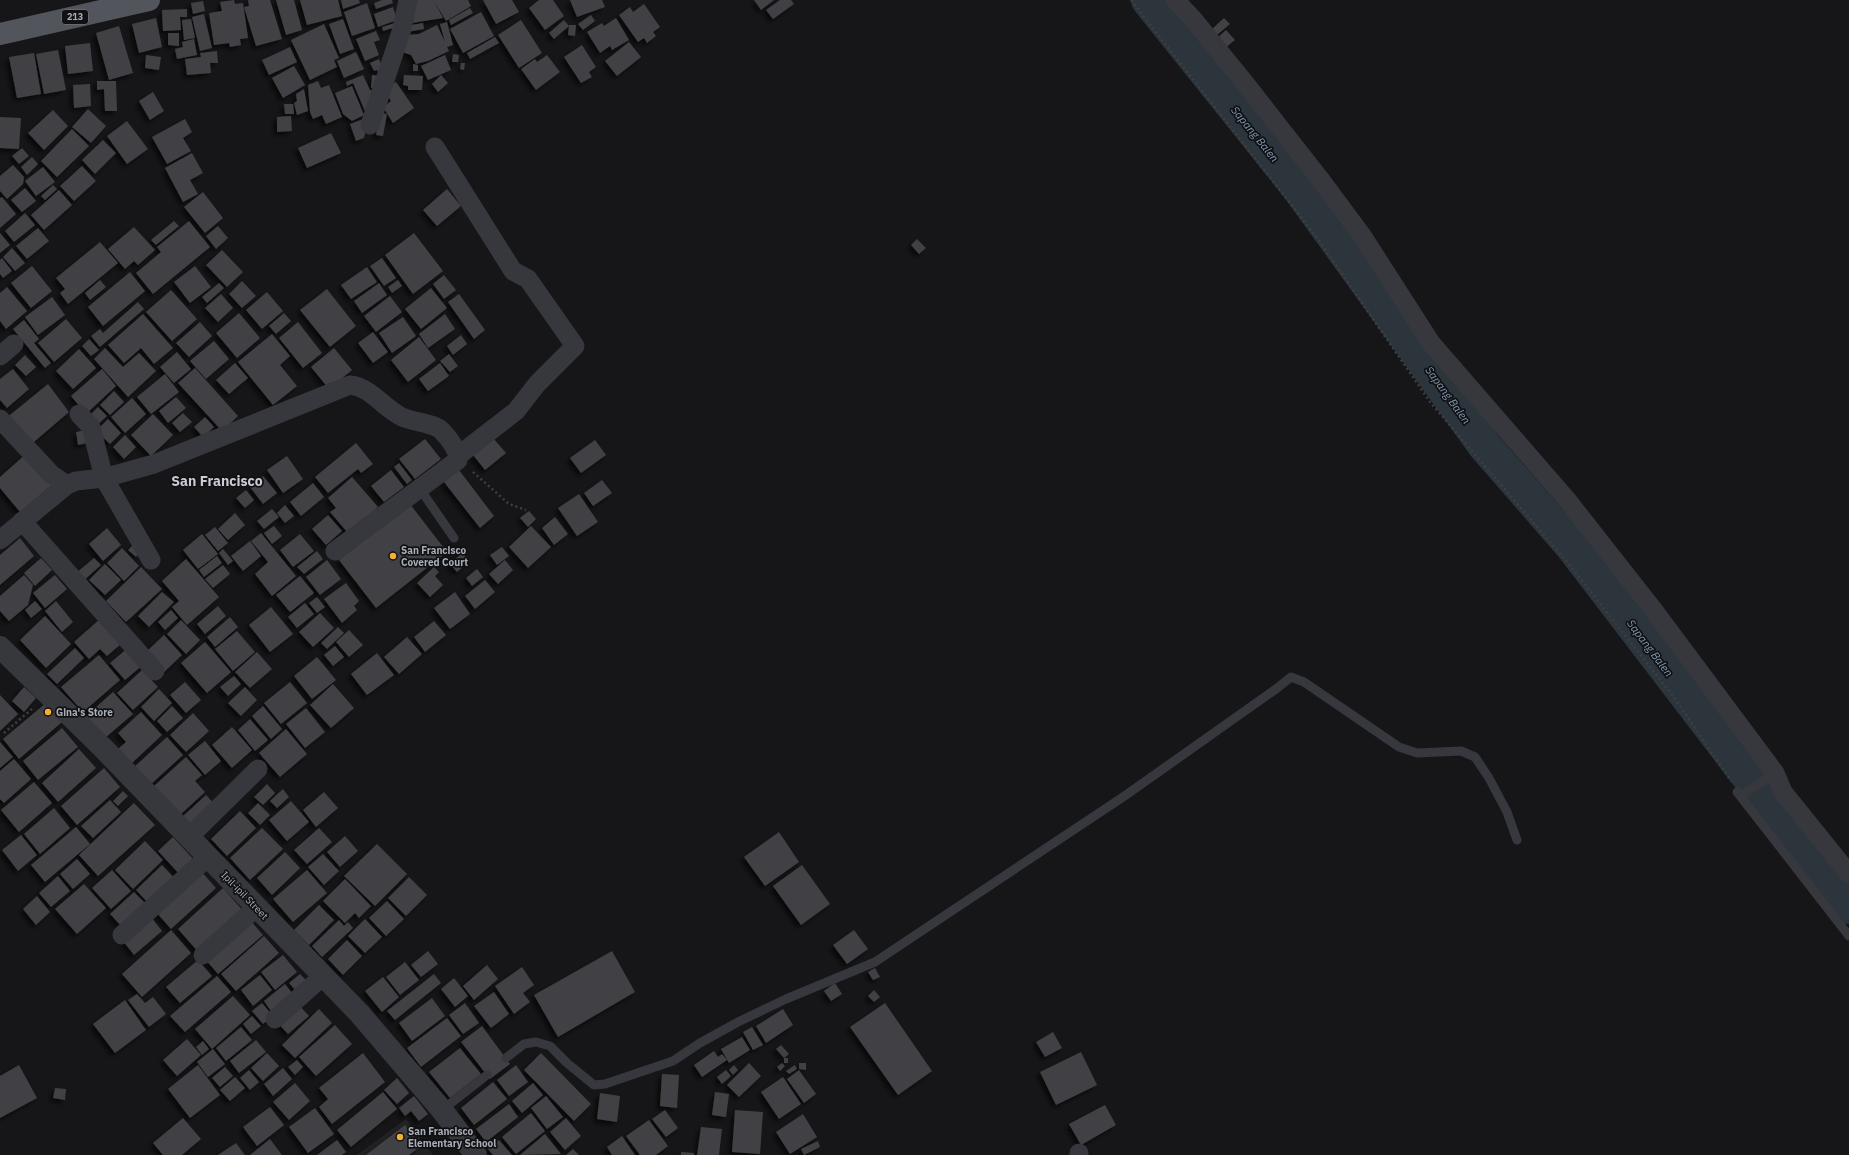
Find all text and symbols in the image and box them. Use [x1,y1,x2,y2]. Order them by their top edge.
road number: 213 [62,10,88,24]
water label: Sapang Balen [1228,103,1282,165]
water label: Sapang Balen [1422,363,1474,427]
district label: San Francisco [171,472,263,490]
place label: San Francisco Covered Court [401,544,468,569]
marker: San Francisco Covered Court [388,551,398,561]
water label: Sapang Balen [1624,617,1676,679]
place label: Gina's Store [56,706,113,719]
marker: Gina's Store [43,707,53,717]
street label: Ipil-ipil Street [218,868,271,923]
place label: San Francisco Elementary School [408,1125,496,1150]
marker: San Francisco Elementary School [395,1132,405,1142]

